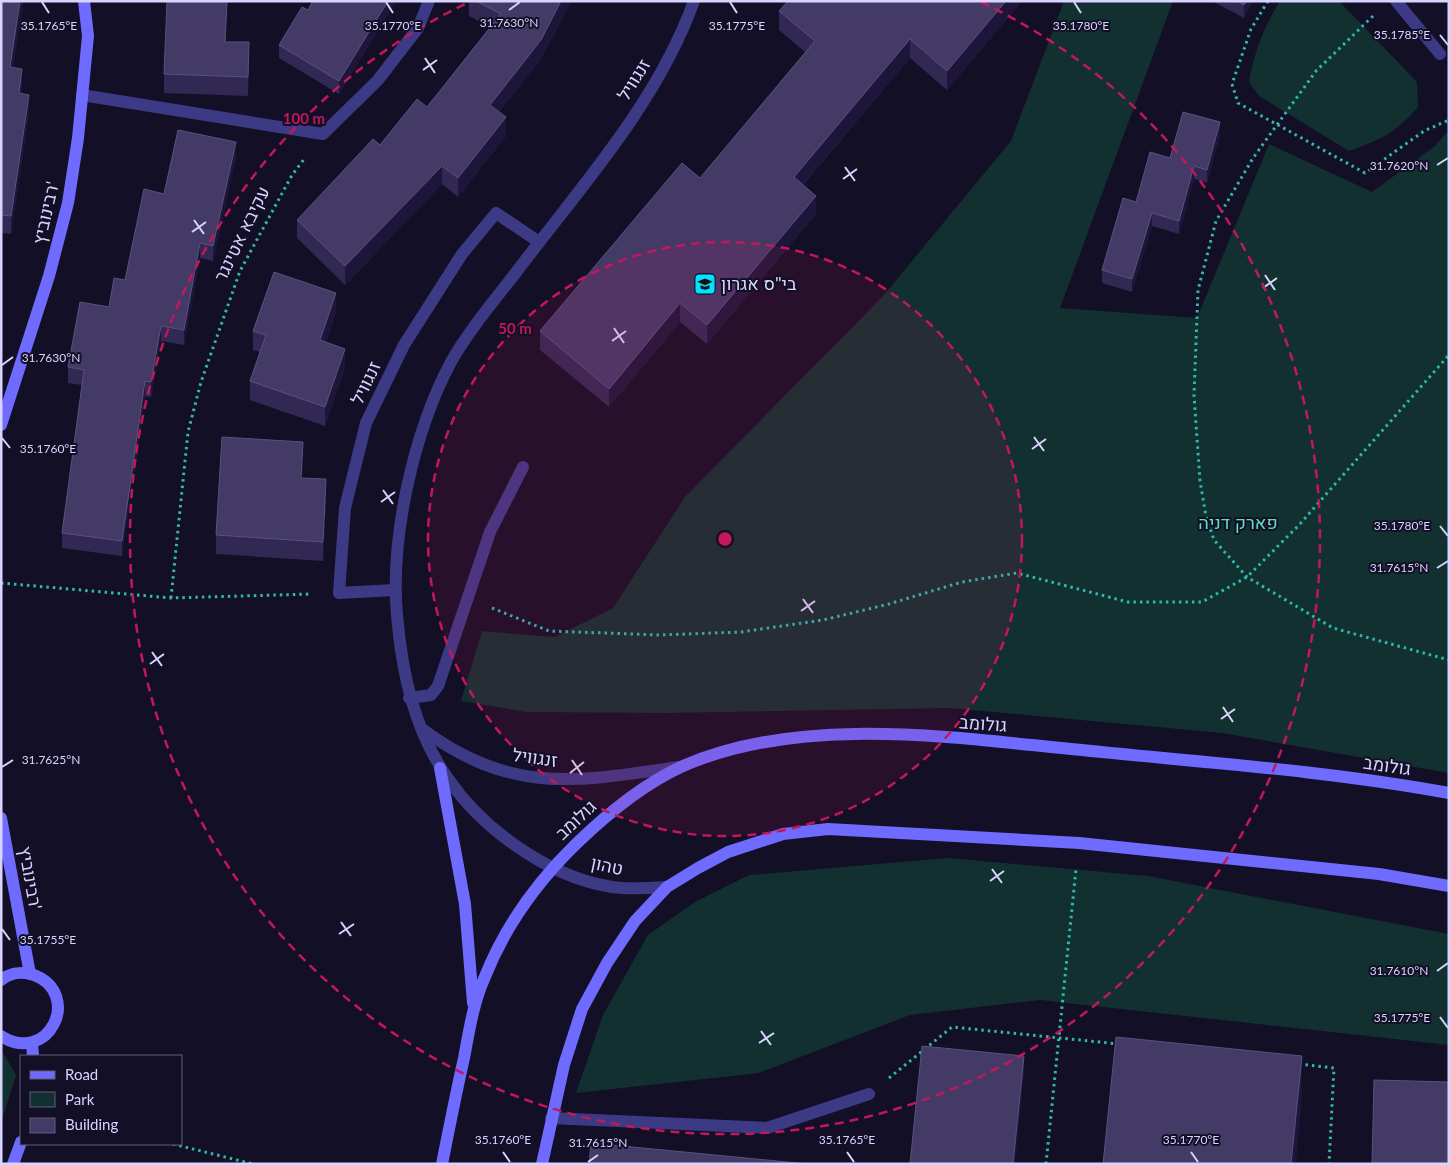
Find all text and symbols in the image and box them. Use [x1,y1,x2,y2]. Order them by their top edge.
text: 31.7630°N [480,15,538,30]
text: 35.1765°E [21,18,77,33]
text: 35.1770°E [365,18,421,33]
text: 35.1775°E [709,18,765,33]
text: 35.1780°E [1053,18,1109,33]
text: 35.1785°E [1374,27,1430,42]
street label: זנגוויל [612,55,654,104]
text: 100 m [283,109,325,127]
text: 31.7620°N [1370,158,1428,173]
street label: רבינוביץ' [27,179,63,246]
street label: עקיבא אטינגר [209,182,274,285]
school or university icon: בי"ס אגרון [693,272,717,296]
place label: בי"ס אגרון [721,272,797,294]
text: 50 m [498,319,532,337]
text: 31.7630°N [22,350,80,365]
street label: זנגוויל [345,357,385,408]
text: 35.1760°E [20,441,76,456]
park label: פארק דניה [1198,511,1278,533]
text: 35.1780°E [1374,518,1430,533]
centre of rings [716,530,734,548]
text: 31.7615°N [1370,560,1428,575]
street label: גולומב [958,710,1008,736]
street label: זנגוויל [511,743,559,771]
street label: גולומב [1362,751,1412,779]
text: 31.7625°N [22,752,80,767]
street label: גולומב [550,795,600,844]
street label: רבינוביץ' [15,844,47,911]
street label: טהון [589,851,625,879]
text: 35.1755°E [20,932,76,947]
text: 31.7610°N [1370,963,1428,978]
text: 35.1775°E [1374,1010,1430,1025]
legend [20,1055,182,1145]
text: Road [65,1065,98,1083]
text: Park [65,1090,95,1108]
text: Building [65,1115,118,1133]
text: 35.1760°E [475,1132,531,1147]
text: 35.1765°E [819,1132,875,1147]
text: 35.1770°E [1163,1132,1219,1147]
text: 31.7615°N [569,1135,627,1150]

